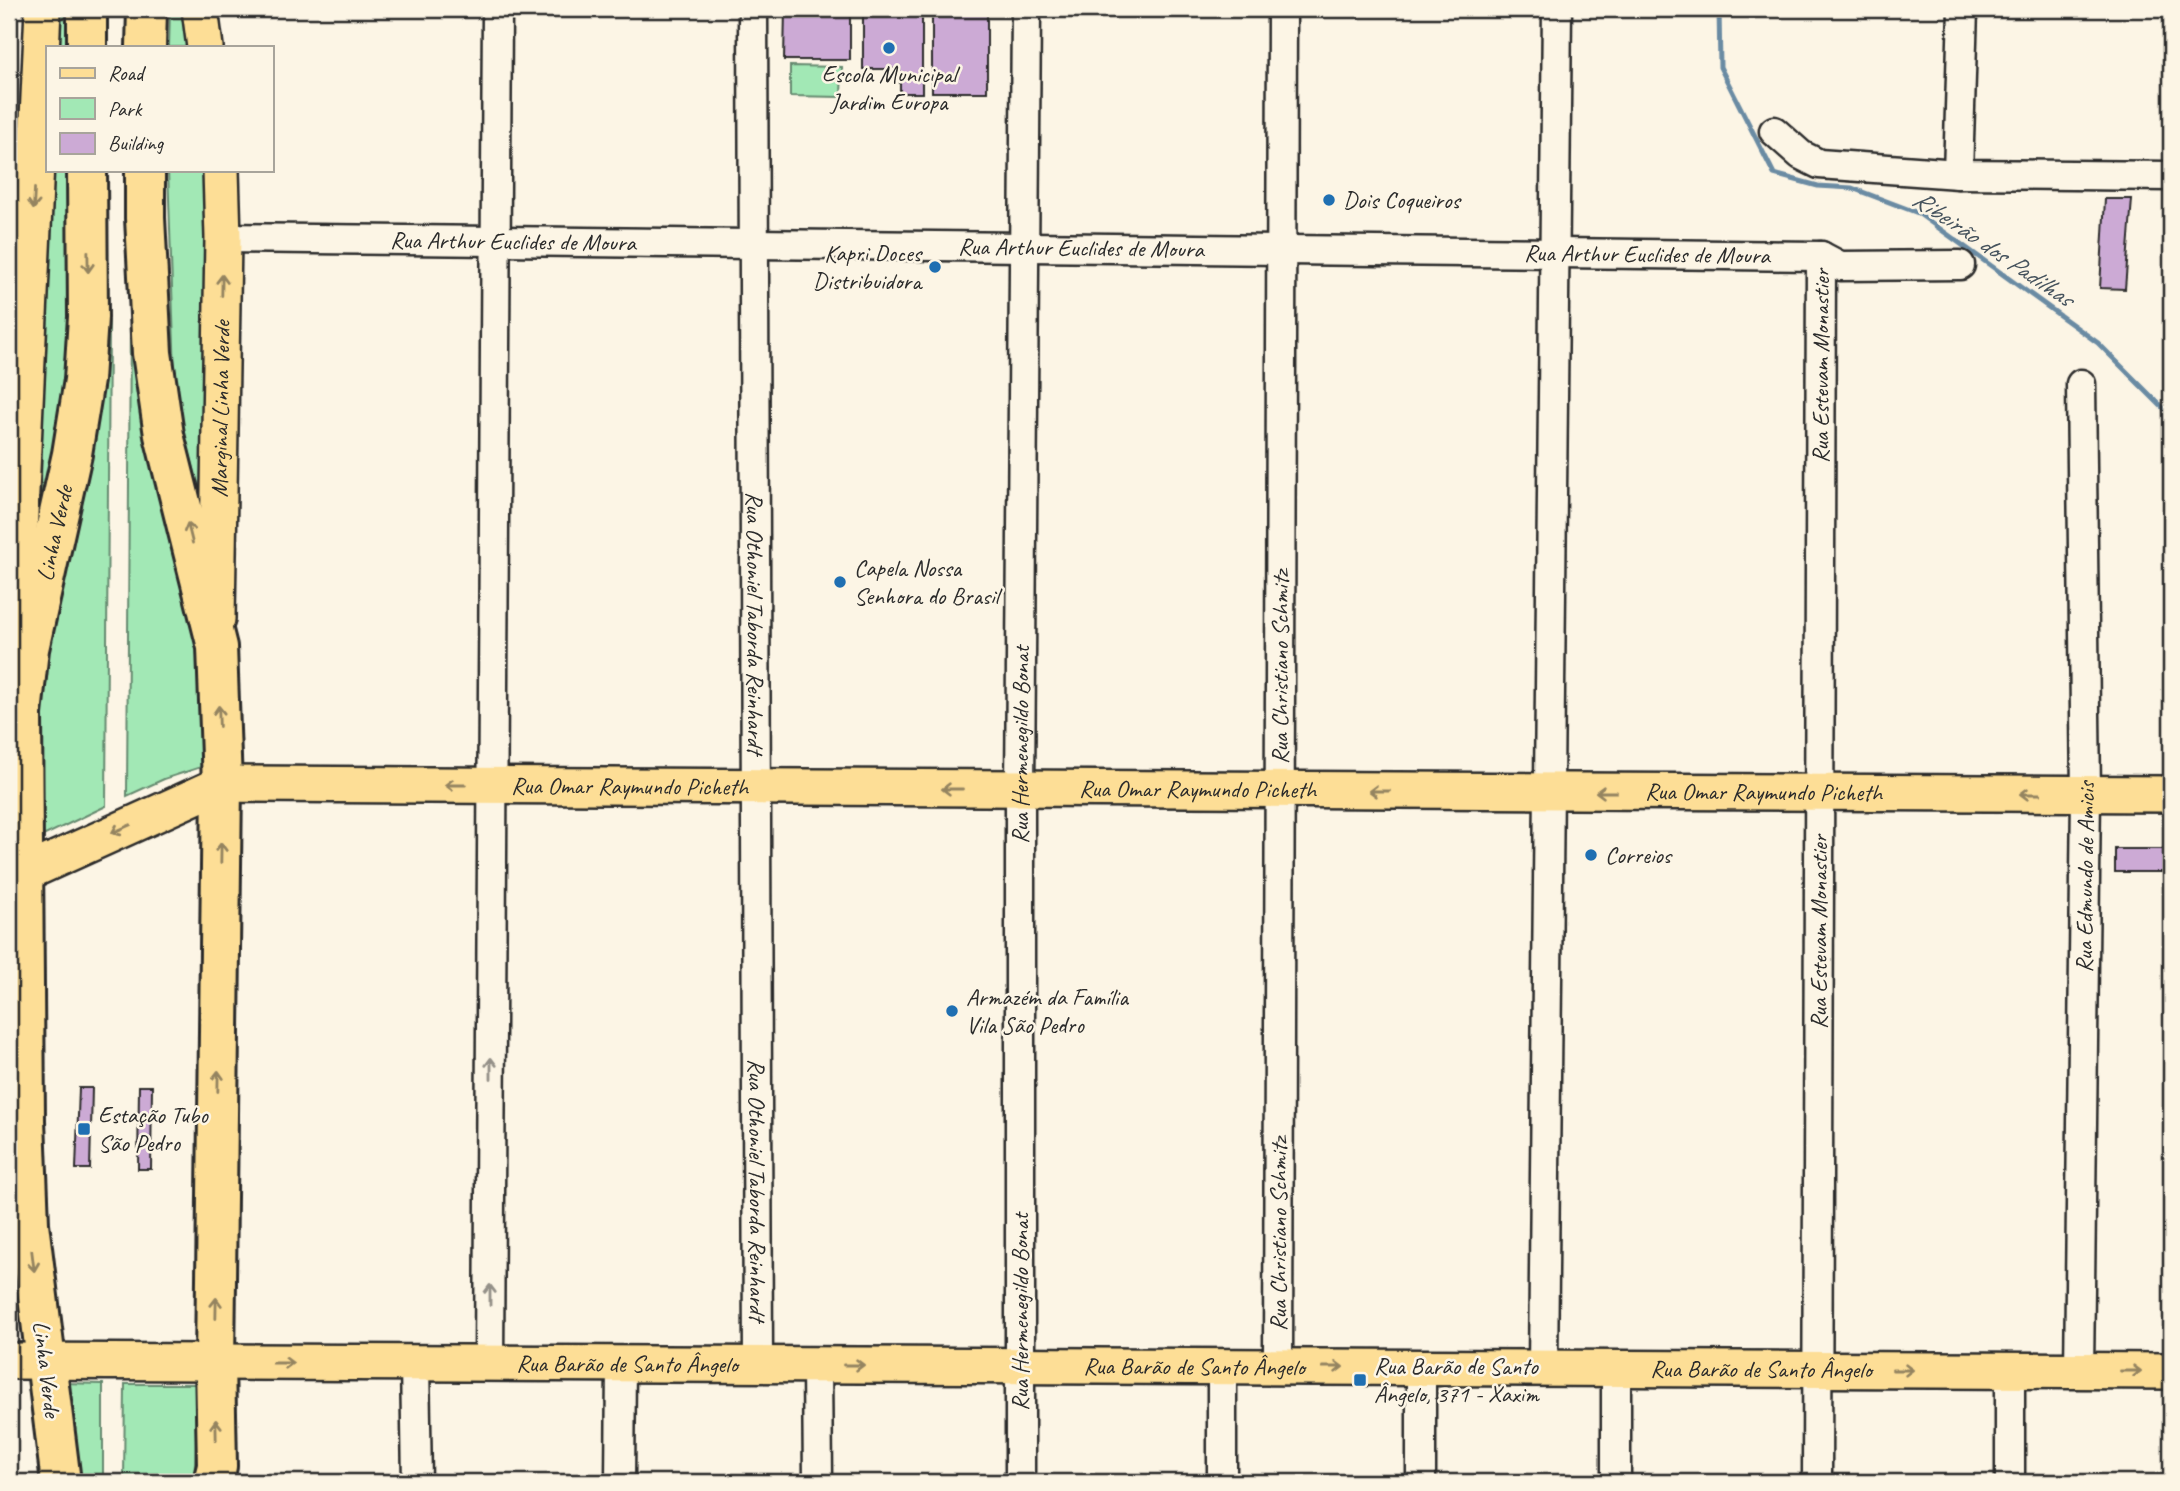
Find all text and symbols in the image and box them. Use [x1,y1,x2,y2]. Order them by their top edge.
marker: Escola Municipal Jardim Europa [881,40,897,56]
legend [46,46,273,172]
place label: Escola Municipal Jardim Europa [822,59,960,117]
text: Road [108,60,147,86]
text: Park [108,96,143,122]
text: Building [108,130,165,156]
water label: Ribeirão dos Padilhas [1906,182,2083,316]
place label: Dois Coqueiros [1343,185,1462,215]
one-way arrow [28,188,41,211]
marker: Dois Coqueiros [1321,192,1337,208]
street label: Rua Arthur Euclides de Moura [390,225,638,258]
street label: Rua Arthur Euclides de Moura [958,231,1205,264]
place label: Kapri Doces Distribuidora [813,238,924,296]
street label: Rua Arthur Euclides de Moura [1524,238,1771,270]
one-way arrow [81,251,95,274]
marker: Kapri Doces Distribuidora [927,259,943,275]
street label: Rua Estevam Monastier [1805,266,1836,463]
one-way arrow [215,273,229,296]
street label: Marginal Linha Verde [204,318,237,498]
street label: Linha Verde [29,481,80,584]
street label: Rua Othoniel Taborda Reinhardt [740,492,771,757]
one-way arrow [183,522,196,545]
place label: Capela Nossa Senhora do Brasil [854,553,1003,611]
street label: Rua Christiano Schmitz [1265,567,1295,764]
marker: Capela Nossa Senhora do Brasil [832,574,848,590]
street label: Rua Hermenegildo Bonat [1005,644,1036,844]
one-way arrow [213,704,226,727]
street label: Rua Omar Raymundo Picheth [511,770,750,802]
street label: Rua Omar Raymundo Picheth [1079,773,1318,805]
street label: Rua Omar Raymundo Picheth [1645,776,1884,808]
one-way arrow [444,778,467,792]
street label: Rua Edmundo de Amicis [2069,780,2101,973]
one-way arrow [941,782,964,796]
one-way arrow [1367,784,1390,797]
one-way arrow [1595,785,1618,799]
one-way arrow [2018,787,2041,801]
one-way arrow [111,823,132,837]
street label: Rua Estevam Monastier [1803,832,1834,1029]
place label: Correios [1605,840,1673,870]
one-way arrow [214,842,228,865]
marker: Correios [1583,847,1599,863]
place label: Armazém da Família Vila São Pedro [966,982,1129,1040]
marker: Armazém da Família Vila São Pedro [944,1003,960,1019]
one-way arrow [484,1057,498,1080]
street label: Rua Othoniel Taborda Reinhardt [742,1059,773,1324]
one-way arrow [211,1069,225,1092]
place label: Estação Tubo São Pedro [98,1100,209,1158]
marker: Estação Tubo São Pedro [76,1121,92,1137]
street label: Rua Christiano Schmitz [1263,1134,1294,1331]
street label: Rua Hermenegildo Bonat [1005,1211,1035,1411]
one-way arrow [27,1249,40,1272]
one-way arrow [483,1284,497,1307]
one-way arrow [209,1297,223,1320]
street label: Linha Verde [26,1319,68,1421]
street label: Rua Barão de Santo Ângelo [516,1348,740,1379]
street label: Rua Barão de Santo Ângelo [1083,1351,1307,1382]
place label: Rua Barão de Santo Ângelo, 371 - Xaxim [1374,1351,1540,1409]
street label: Rua Barão de Santo Ângelo [1650,1354,1874,1385]
one-way arrow [272,1356,295,1370]
one-way arrow [842,1358,865,1372]
one-way arrow [1321,1360,1344,1374]
one-way arrow [1892,1363,1915,1377]
one-way arrow [2119,1364,2142,1378]
marker: Rua Barão de Santo Ângelo, 371 - Xaxim [1352,1372,1368,1388]
one-way arrow [210,1418,223,1441]

